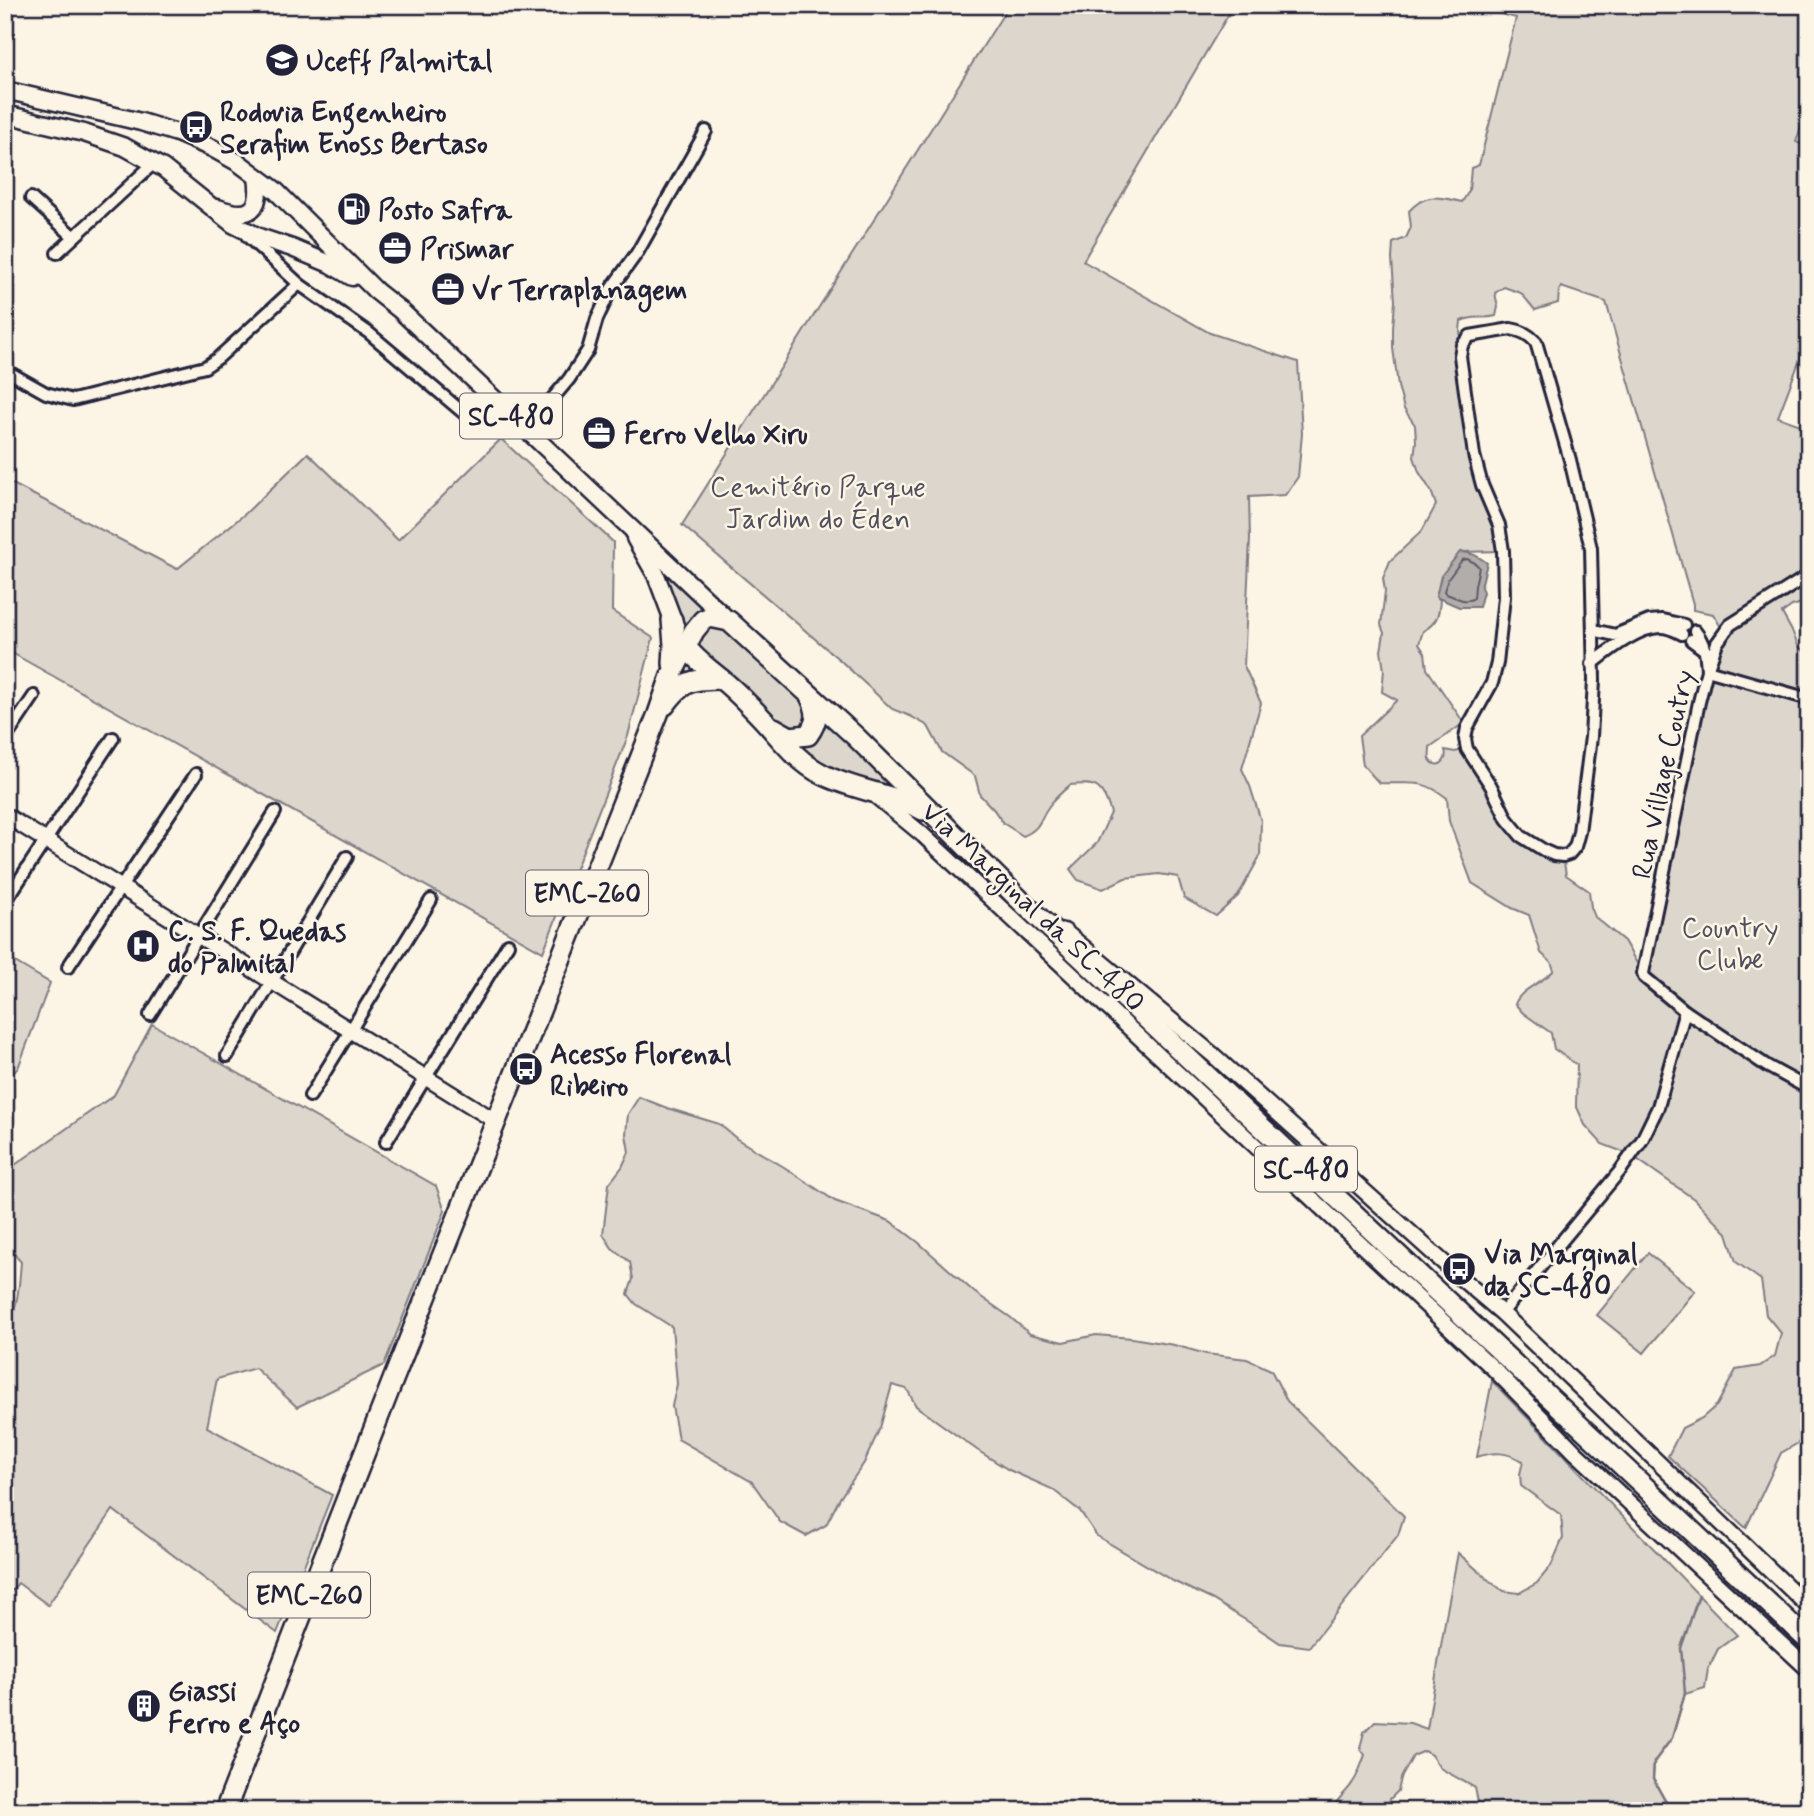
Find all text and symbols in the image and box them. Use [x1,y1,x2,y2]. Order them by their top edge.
school or university icon: Uceff Palmital [263,41,301,79]
place label: Uceff Palmital [306,44,493,81]
place label: Rodovia Engenheiro Serafim Enoss Bertaso [220,95,488,164]
bus stop icon: Rodovia Engenheiro Serafim Enoss Bertaso [177,108,215,146]
fuel station icon: Posto Safra [335,190,373,228]
place label: Posto Safra [378,193,513,230]
office icon: Prismar [376,229,414,267]
place label: Prismar [420,232,515,269]
office icon: Vr Terraplanagem [429,270,467,308]
place label: Vr Terraplanagem [472,273,687,313]
road number: SC-480 [460,394,562,438]
office icon: Ferro Velho Xiru [580,414,618,452]
place label: Ferro Velho Xiru [624,417,808,454]
park label: Cemitério Parque Jardim do Éden [710,470,926,539]
street label: Rua Village Coutry [1624,667,1705,883]
street label: Via Marginal da SC-480 [911,794,1152,1023]
road number: EMC-260 [526,870,648,916]
park label: Country Clube [1682,911,1778,980]
place label: C. S. F. Quedas do Palmital [168,914,346,983]
hospital icon: C. S. F. Quedas do Palmital [124,927,162,965]
place label: Acesso Florenal Ribeiro [550,1037,732,1106]
bus stop icon: Acesso Florenal Ribeiro [507,1050,545,1088]
road number: SC-480 [1255,1146,1357,1192]
place label: Via Marginal da SC-480 [1484,1237,1638,1306]
bus stop icon: Via Marginal da SC-480 [1440,1250,1478,1288]
road number: EMC-260 [248,1572,370,1618]
place label: Giassi Ferro e Aço [168,1674,300,1743]
building icon: Giassi Ferro e Aço [125,1687,163,1725]

